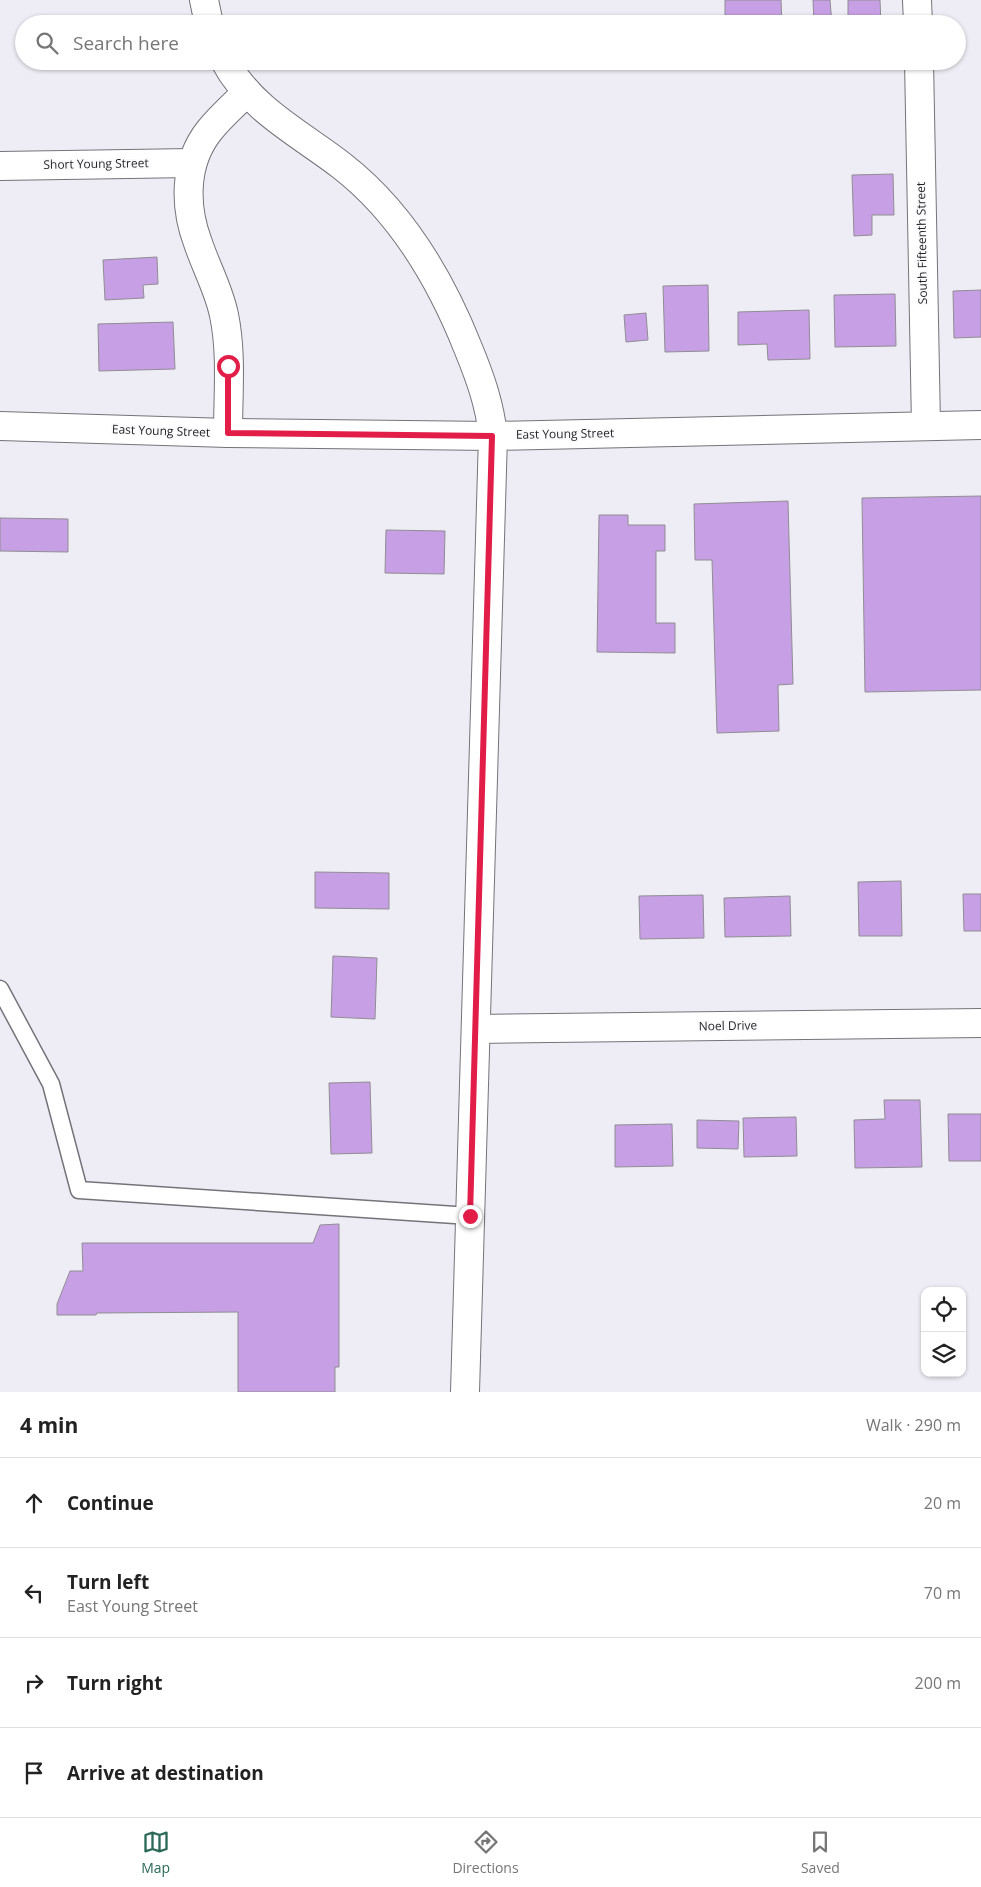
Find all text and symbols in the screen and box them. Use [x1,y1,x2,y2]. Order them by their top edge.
search box [15,15,966,70]
icon: search [33,29,61,57]
text: Search here [73,30,179,56]
street label: Short Young Street [43,154,149,173]
street label: South Fifteenth Street [912,182,931,304]
route start [217,355,240,378]
street label: East Young Street [112,420,210,441]
street label: East Young Street [516,424,614,443]
street label: Noel Drive [699,1016,758,1035]
route end [459,1205,482,1228]
map controls [921,1287,966,1377]
button: locate [921,1287,966,1332]
button: layers [921,1332,966,1377]
text: 4 min [20,1411,78,1439]
text: Walk · 290 m [866,1414,961,1436]
icon: ahead [20,1489,48,1517]
text: Continue [67,1490,154,1516]
text: 20 m [924,1492,961,1514]
text: Turn left [67,1569,149,1595]
icon: left [20,1579,48,1607]
text: 70 m [924,1582,961,1604]
text: East Young Street [67,1595,198,1617]
icon: right [20,1669,48,1697]
text: Turn right [67,1670,162,1696]
text: 200 m [915,1672,961,1694]
icon: arrive [20,1759,48,1787]
text: Arrive at destination [67,1760,264,1786]
tab: Map [141,1828,170,1877]
tab: Directions [452,1828,519,1877]
tab: Saved [801,1828,840,1877]

